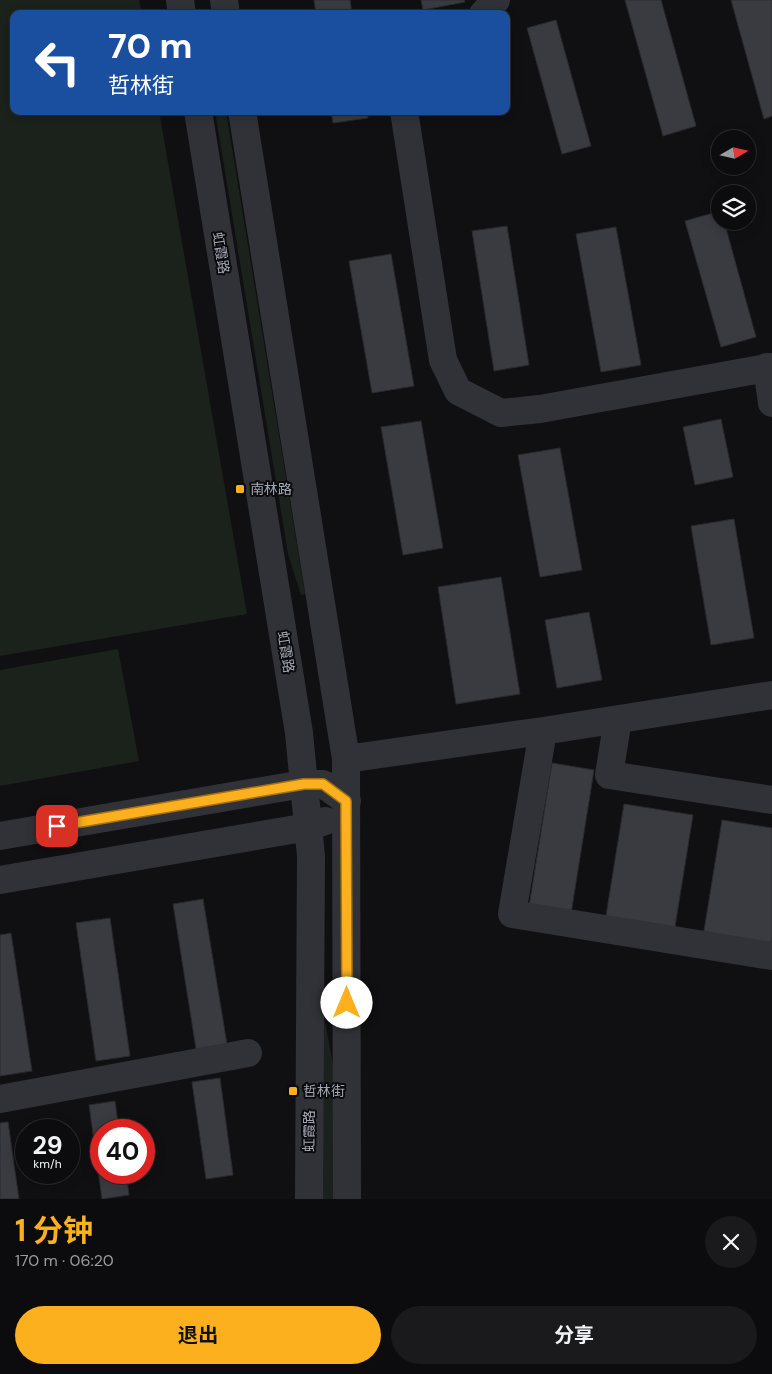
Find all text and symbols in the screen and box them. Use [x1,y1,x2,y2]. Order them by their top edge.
text: 70 m [108,23,192,69]
icon: left [25,30,90,95]
text: 哲林街 [108,71,174,100]
north arrow [711,130,756,175]
map controls [711,130,756,230]
button: layers [711,185,756,230]
street label: 虹霞路 [209,231,233,275]
place label: 南林路 [250,480,292,498]
marker: 南林路 [234,483,246,495]
street label: 虹霞路 [274,630,298,674]
pin [36,805,78,847]
icon: arrive [43,812,71,840]
position arrow [320,976,372,1028]
place label: 哲林街 [303,1082,345,1100]
marker: 哲林街 [287,1085,299,1097]
street label: 虹霞路 [300,1110,318,1152]
speed limit sign: 40 [90,1119,155,1184]
text: 29 [32,1129,63,1162]
text: km/h [33,1156,62,1172]
text: 1 分钟 [15,1211,93,1250]
button: close [705,1216,757,1268]
text: 170 m · 06:20 [15,1250,114,1271]
button: 退出 [15,1306,381,1364]
button: 分享 [391,1306,757,1364]

